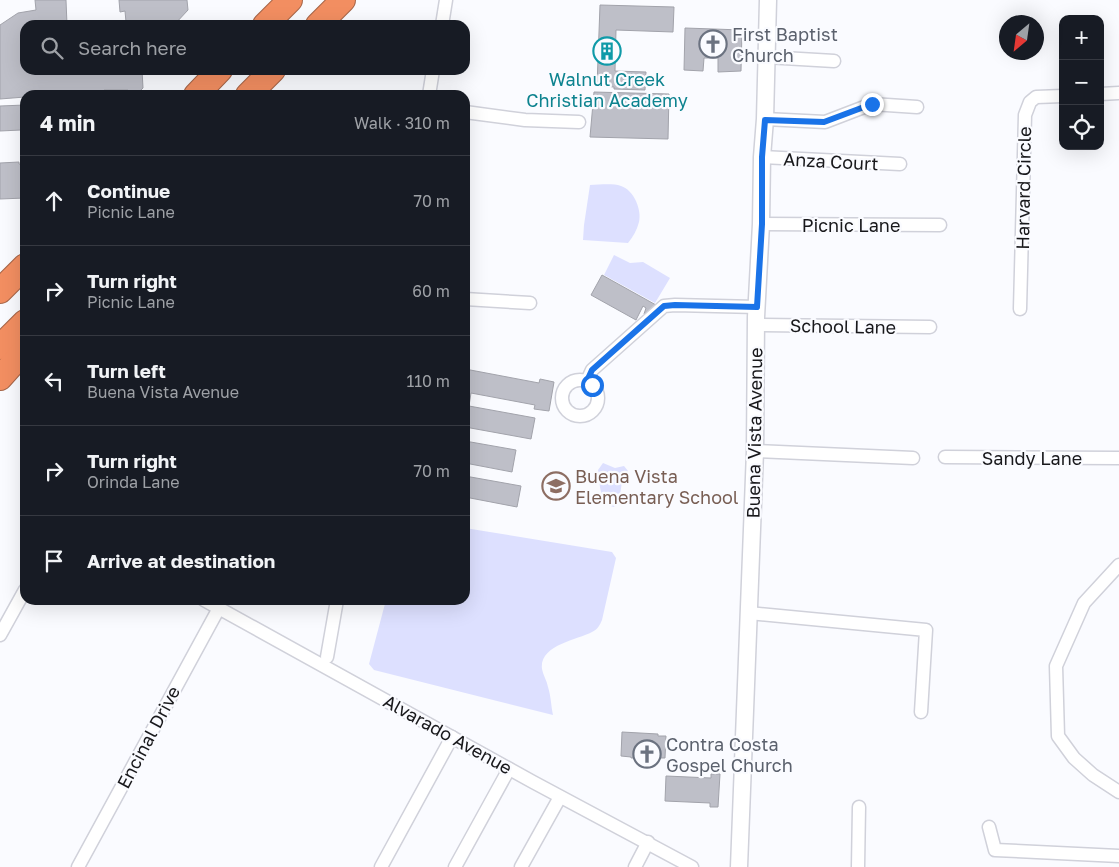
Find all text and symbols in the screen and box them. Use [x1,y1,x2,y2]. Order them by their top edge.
north arrow [999,15,1044,60]
map controls [1059,15,1104,150]
button: + [1059,15,1104,60]
search box [20,20,470,75]
place label: First Baptist Church [732,23,838,66]
church icon: First Baptist Church [698,29,728,59]
icon: search [38,34,66,62]
text: Search here [78,36,187,59]
building icon: Walnut Creek Christian Academy [592,36,622,66]
button: − [1059,60,1104,105]
place label: Walnut Creek Christian Academy [526,68,688,111]
route end [861,93,884,116]
button: locate [1059,105,1104,150]
text: 4 min [40,110,95,136]
text: Walk · 310 m [354,113,450,133]
street label: Harvard Circle [1011,126,1035,250]
street label: Anza Court [783,148,879,174]
text: Continue [87,179,170,202]
icon: ahead [40,187,68,215]
text: 70 m [413,191,450,211]
text: Picnic Lane [87,202,175,222]
street label: Picnic Lane [802,214,900,236]
text: Turn right [87,269,177,292]
icon: right [40,277,68,305]
text: 60 m [412,281,450,301]
text: Picnic Lane [87,292,175,312]
street label: School Lane [790,314,896,338]
street label: Buena Vista Avenue [742,347,766,519]
text: Turn left [87,359,166,382]
icon: left [40,367,68,395]
text: 110 m [406,371,450,391]
route start [581,374,604,397]
text: Buena Vista Avenue [87,382,239,402]
street label: Sandy Lane [982,447,1082,469]
text: Turn right [87,449,177,472]
icon: right [40,457,68,485]
text: 70 m [413,461,450,481]
place label: Buena Vista Elementary School [575,465,739,508]
school or university icon: Buena Vista Elementary School [541,471,571,501]
text: Orinda Lane [87,472,180,492]
icon: arrive [40,547,68,575]
text: Arrive at destination [87,549,275,572]
street label: Encinal Drive [112,682,184,792]
street label: Alvarado Avenue [380,690,516,778]
place label: Contra Costa Gospel Church [666,733,793,776]
church icon: Contra Costa Gospel Church [632,739,662,769]

